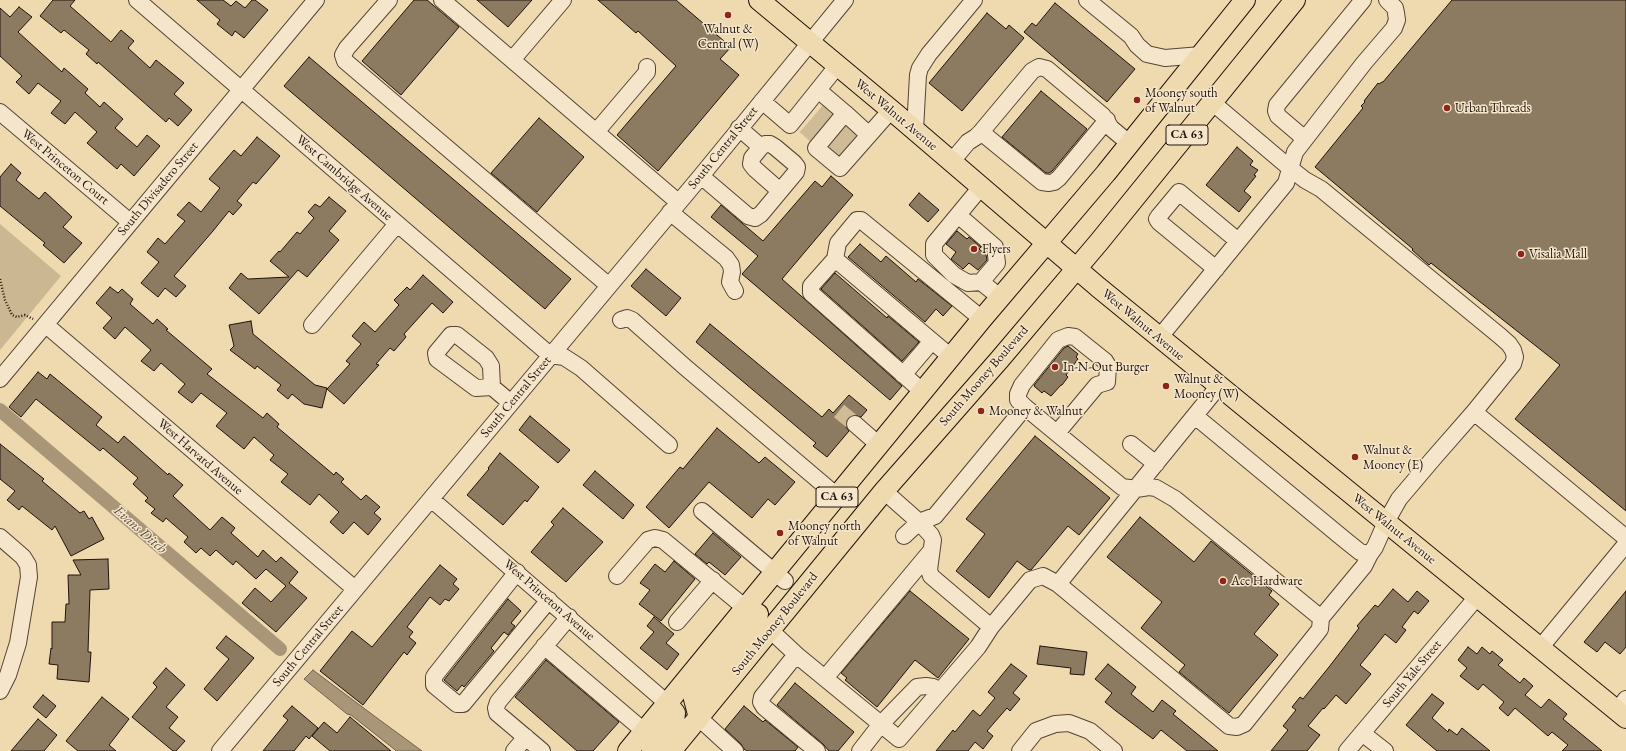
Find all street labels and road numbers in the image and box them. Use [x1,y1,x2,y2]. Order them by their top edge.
street label: West Walnut Avenue [851,76,941,154]
street label: South Central Street [685,104,761,192]
road number: CA 63 [1166,125,1208,145]
street label: West Princeton Court [18,126,112,208]
street label: West Cambridge Avenue [293,132,395,224]
street label: South Divisadero Street [114,139,202,239]
street label: West Walnut Avenue [1098,286,1188,364]
street label: South Mooney Boulevard [936,323,1032,429]
street label: South Central Street [477,353,555,441]
street label: West Harvard Avenue [154,416,246,498]
road number: CA 63 [816,487,858,507]
street label: West Walnut Avenue [1349,490,1439,568]
street label: West Princeton Avenue [500,556,598,644]
street label: South Mooney Boulevard [729,569,821,679]
street label: South Central Street [269,602,347,690]
street label: South Yale Street [1379,637,1445,711]

